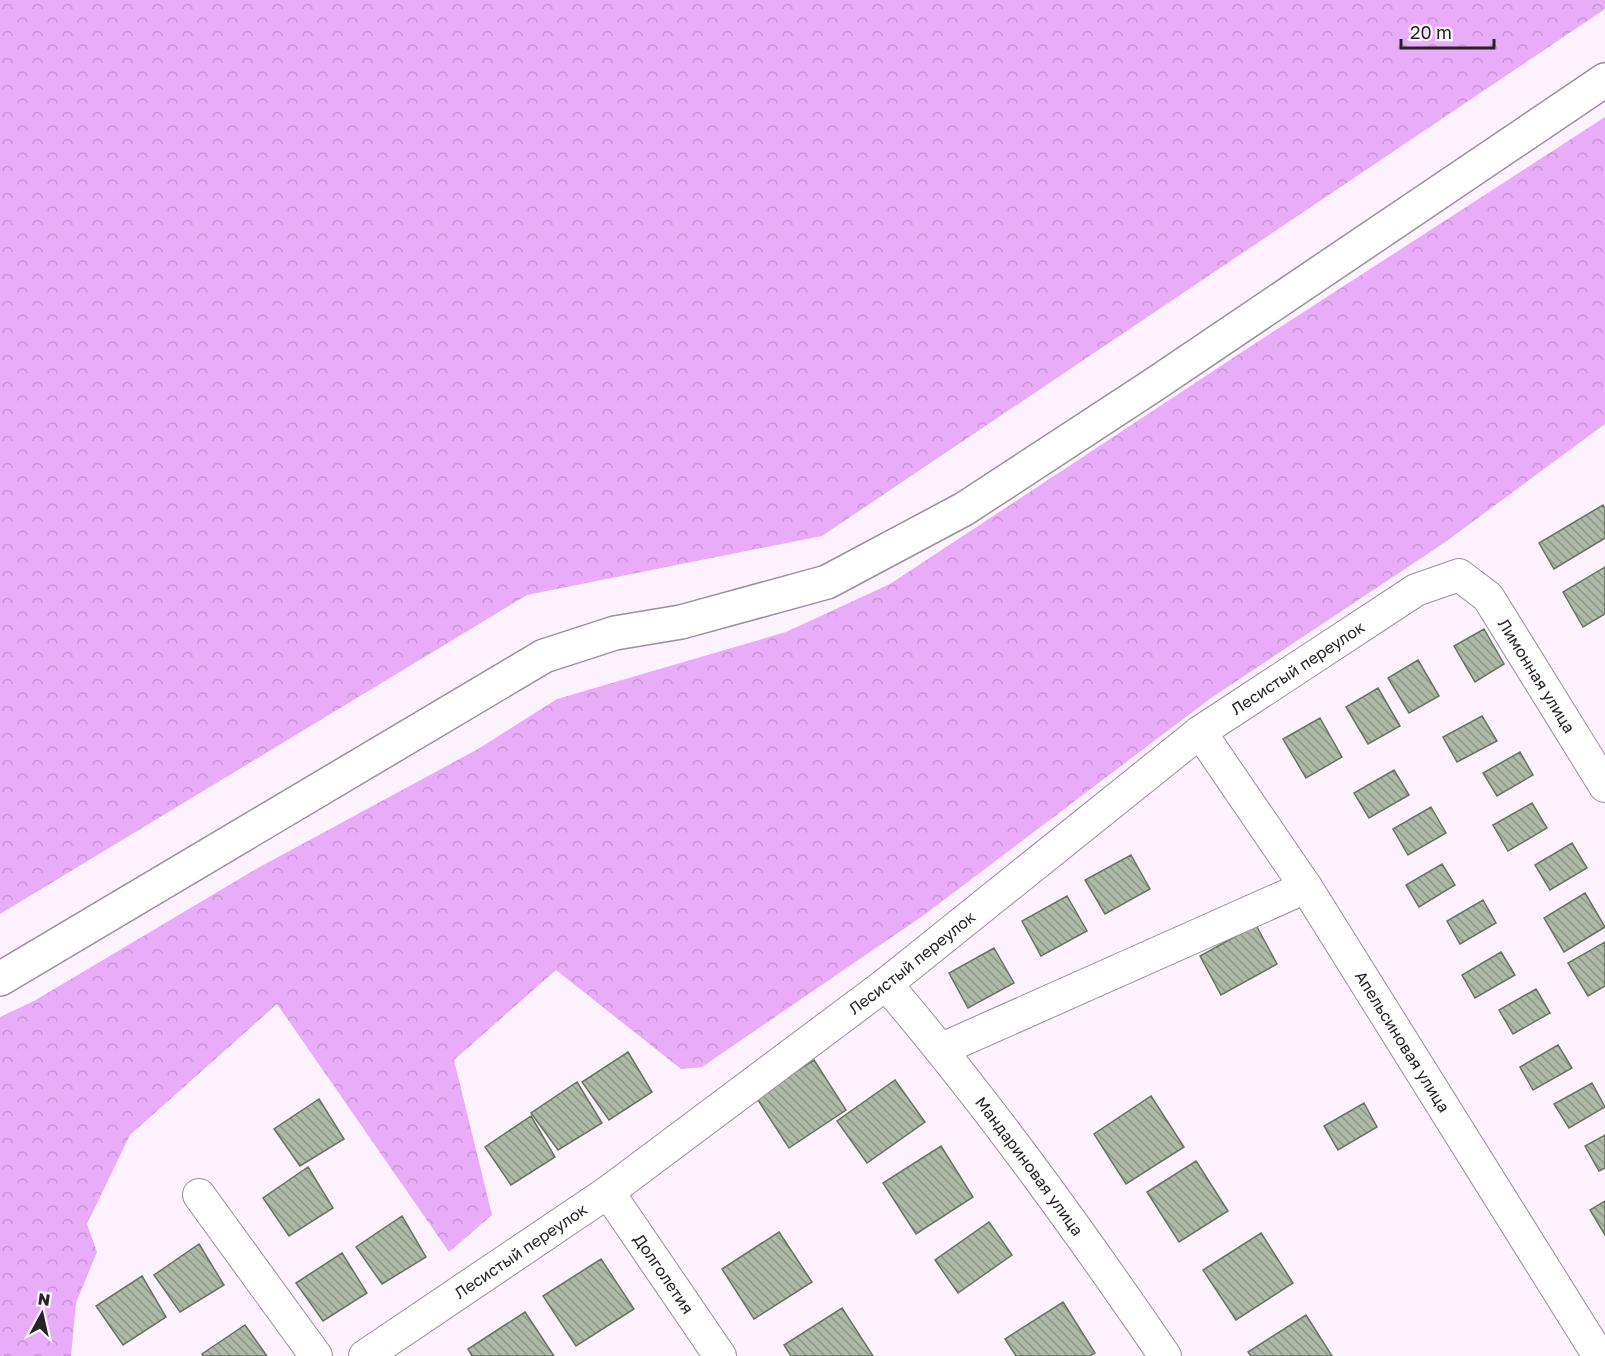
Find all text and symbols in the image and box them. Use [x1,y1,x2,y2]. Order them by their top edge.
scale bar [1401,12,1494,50]
text: 20 m [1410,21,1452,43]
street label: Лимонная улица [1494,615,1580,737]
street label: Лесистый переулок [1227,617,1368,719]
street label: Лесистый переулок [845,906,979,1019]
street label: Апельсиновая улица [1351,967,1454,1116]
street label: Мандариновая улица [971,1092,1088,1240]
street label: Лесистый переулок [451,1199,591,1303]
street label: Долголетия [630,1230,698,1317]
north arrow [12,1284,72,1344]
text: N [37,1288,52,1310]

